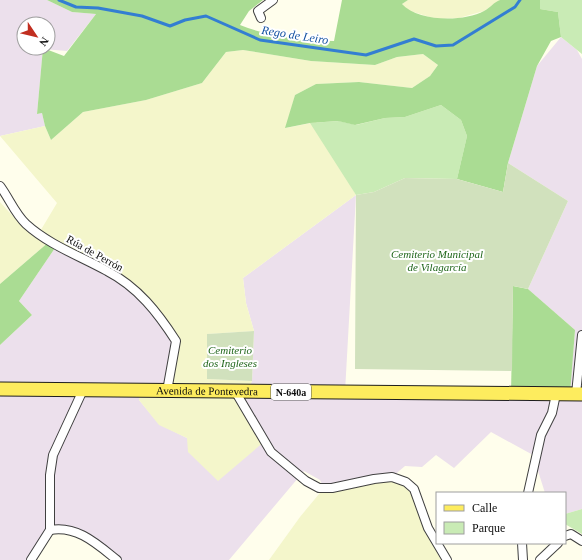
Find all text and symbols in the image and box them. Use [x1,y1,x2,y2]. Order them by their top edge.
north arrow [16,16,56,56]
water label: Rego de Leiro [260,23,329,47]
text: N [37,35,51,48]
street label: Rúa de Perrón [65,232,126,274]
park label: Cemiterio Municipal de Vilagarcía [391,248,483,273]
park label: Cemiterio dos Ingleses [203,344,257,369]
street label: Avenida de Pontevedra [156,384,258,397]
road number: N-640a [271,384,311,400]
legend [436,492,566,544]
text: Calle [472,501,497,515]
text: Parque [472,521,505,535]

